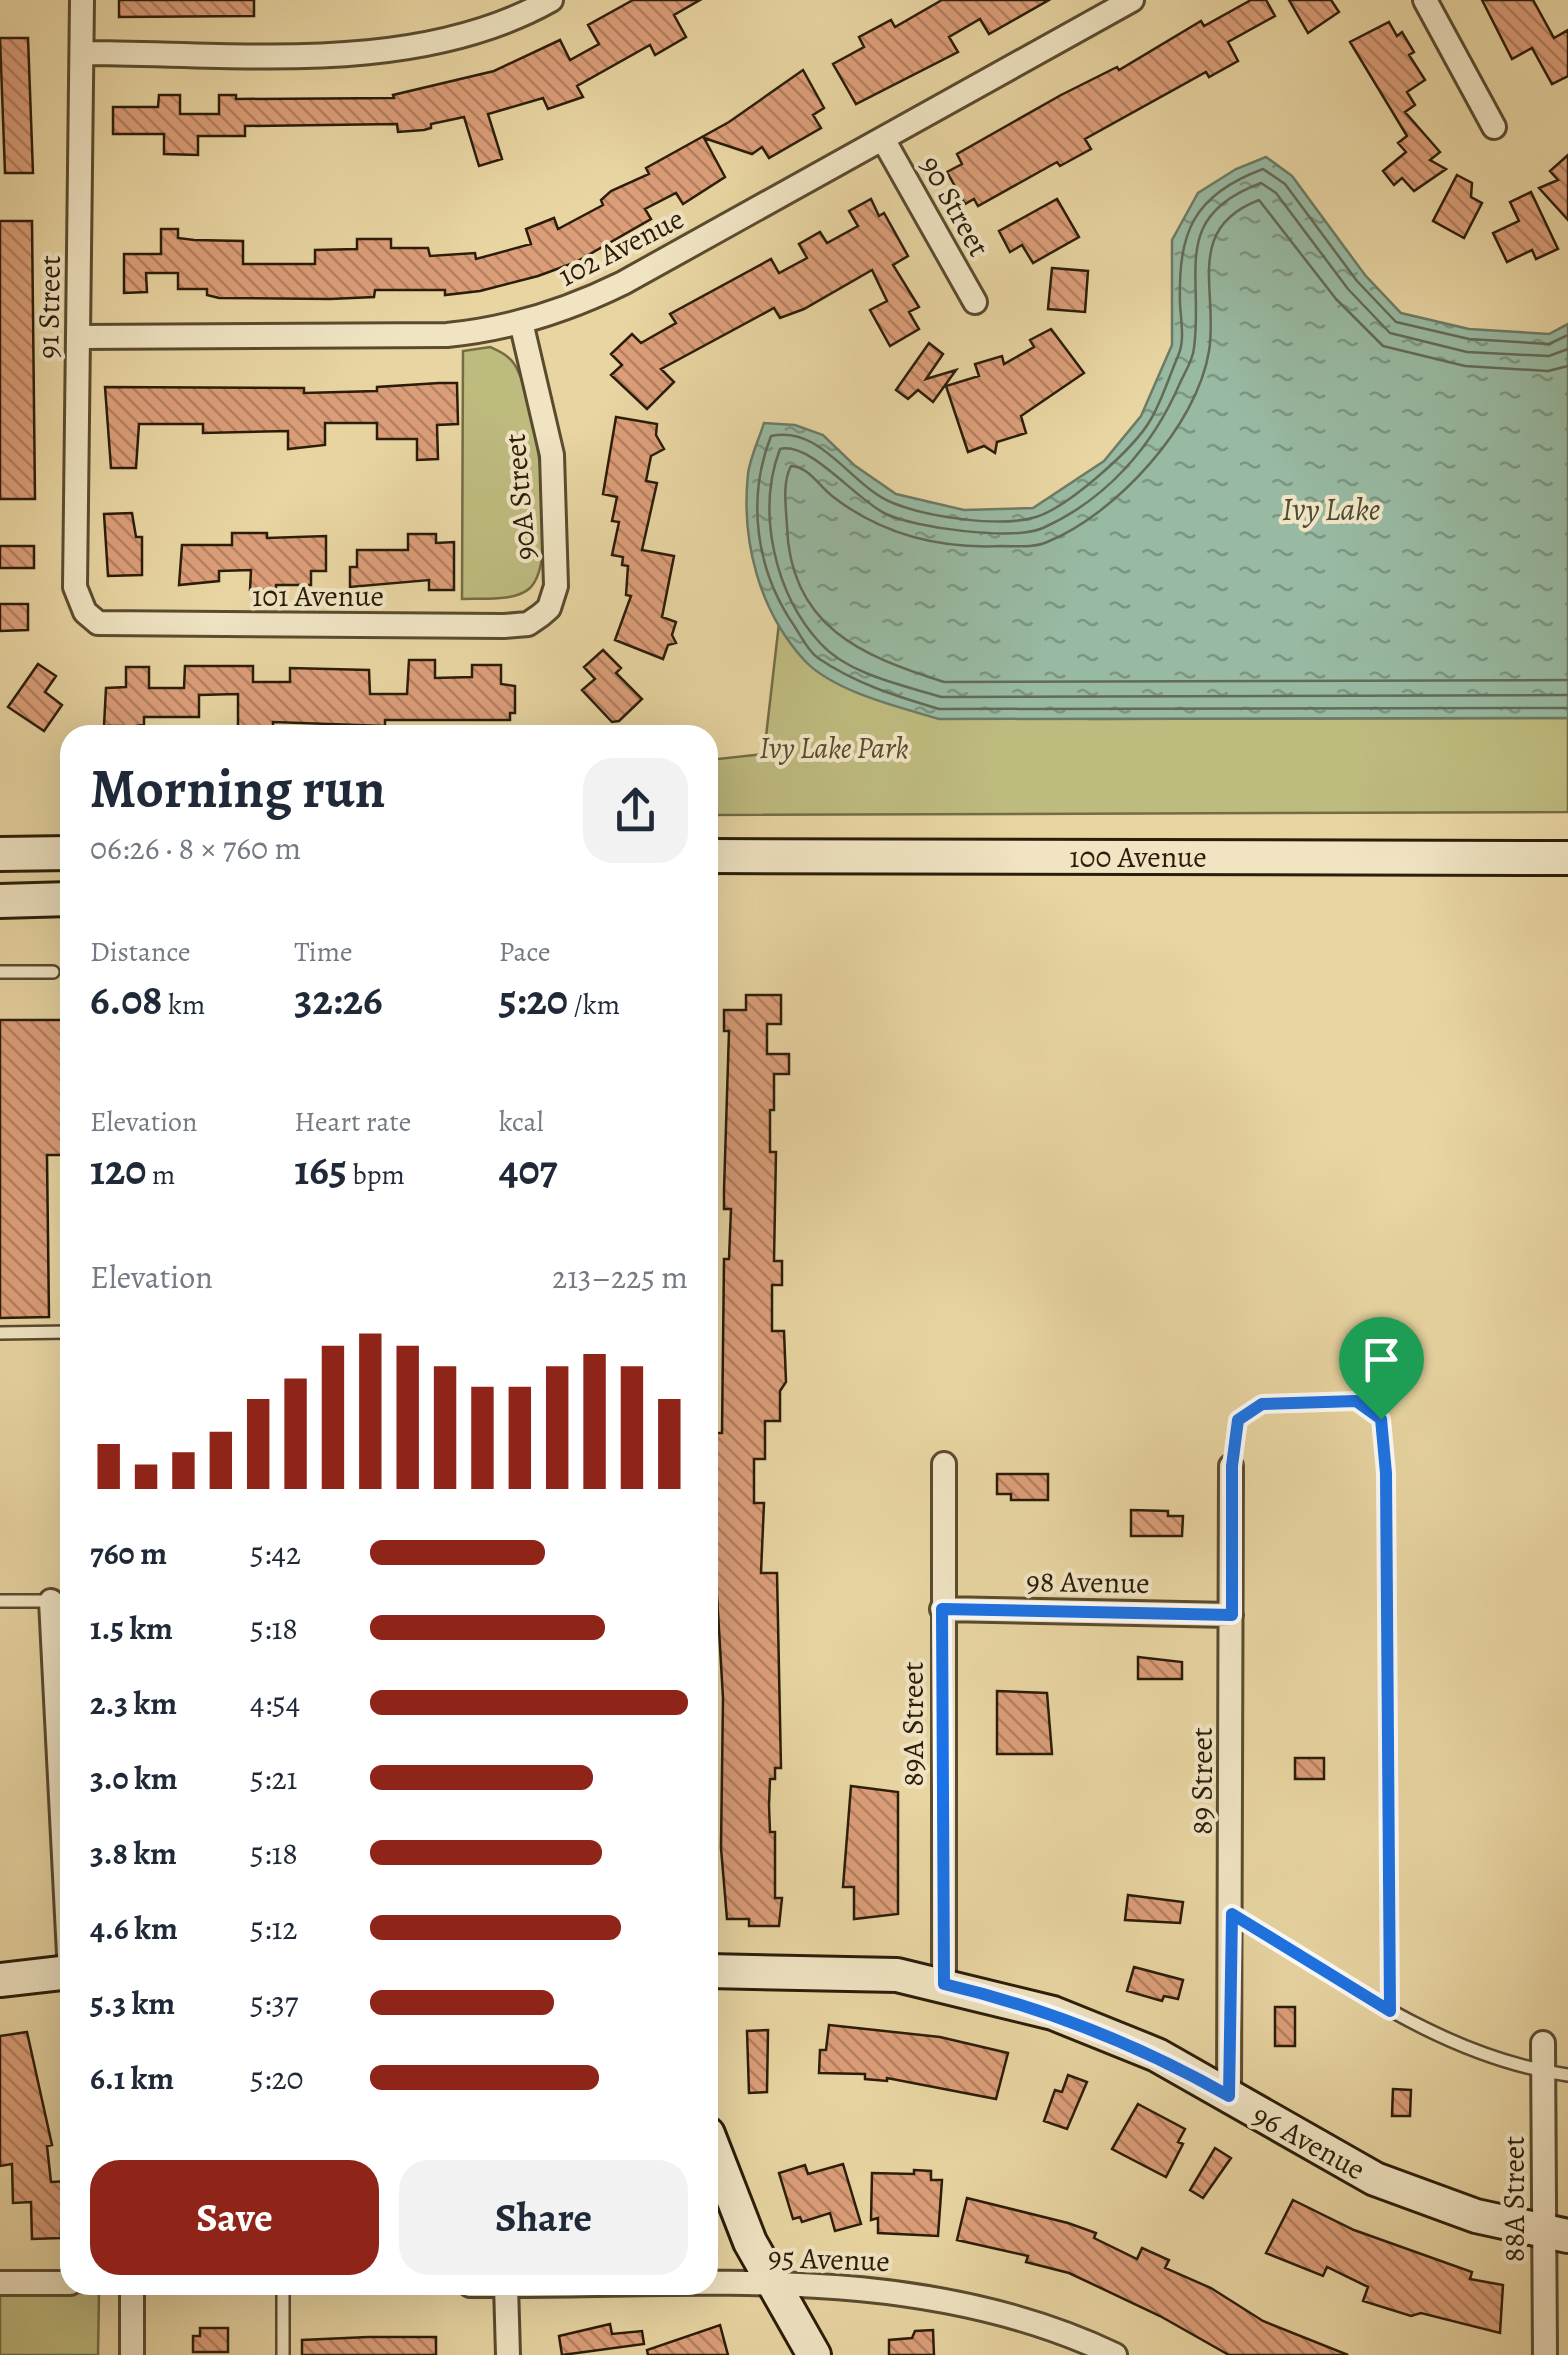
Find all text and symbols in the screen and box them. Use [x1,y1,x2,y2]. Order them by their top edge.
street label: 90 Street [911,148,999,264]
street label: 102 Avenue [551,198,691,296]
street label: 91 Street [28,255,70,359]
street label: 90A Street [495,432,545,562]
water label: Ivy Lake [1282,487,1380,531]
street label: 101 Avenue [252,576,384,616]
park label: Ivy Lake Park [759,728,909,768]
text: Morning run [90,751,385,826]
button: share [583,758,688,863]
text: 06:26 · 8 × 760 m [90,826,301,870]
street label: 100 Avenue [1069,837,1207,877]
text: Distance [90,933,190,971]
text: Time [294,933,353,971]
text: Pace [499,933,551,971]
text: 6.08 [90,971,162,1028]
text: 32:26 [294,971,383,1028]
text: 5:20 [499,971,568,1028]
text: km [162,986,205,1024]
text: /km [568,986,620,1024]
text: Elevation [90,1103,197,1141]
text: Heart rate [294,1103,411,1141]
text: kcal [499,1103,544,1141]
text: 120 [90,1141,146,1198]
text: 165 [294,1141,347,1198]
text: 407 [499,1141,557,1198]
text: m [146,1156,175,1194]
text: bpm [347,1156,405,1194]
text: Elevation [90,1255,213,1299]
text: 213–225 m [552,1255,688,1299]
pin [1339,1317,1424,1420]
icon: arrive [1354,1332,1409,1387]
text: 760 m [90,1531,167,1575]
text: 5:42 [250,1531,301,1575]
street label: 98 Avenue [1026,1561,1150,1603]
text: 1.5 km [90,1606,173,1650]
text: 5:18 [250,1606,298,1650]
street label: 89A Street [893,1661,933,1787]
text: 2.3 km [90,1681,177,1725]
text: 4:54 [250,1681,300,1725]
street label: 89 Street [1182,1727,1222,1835]
text: 3.0 km [90,1756,178,1800]
text: 5:21 [250,1756,298,1800]
text: 3.8 km [90,1831,177,1875]
text: 5:18 [250,1831,298,1875]
text: 4.6 km [90,1906,178,1950]
text: 5:12 [250,1906,298,1950]
text: 5.3 km [90,1981,175,2025]
text: 5:37 [250,1981,298,2025]
text: 6.1 km [90,2056,174,2100]
text: 5:20 [250,2056,304,2100]
street label: 96 Avenue [1246,2095,1372,2189]
street label: 88A Street [1494,2136,1534,2262]
button: Save [90,2160,379,2275]
button: Share [399,2160,688,2275]
street label: 95 Avenue [767,2237,891,2281]

